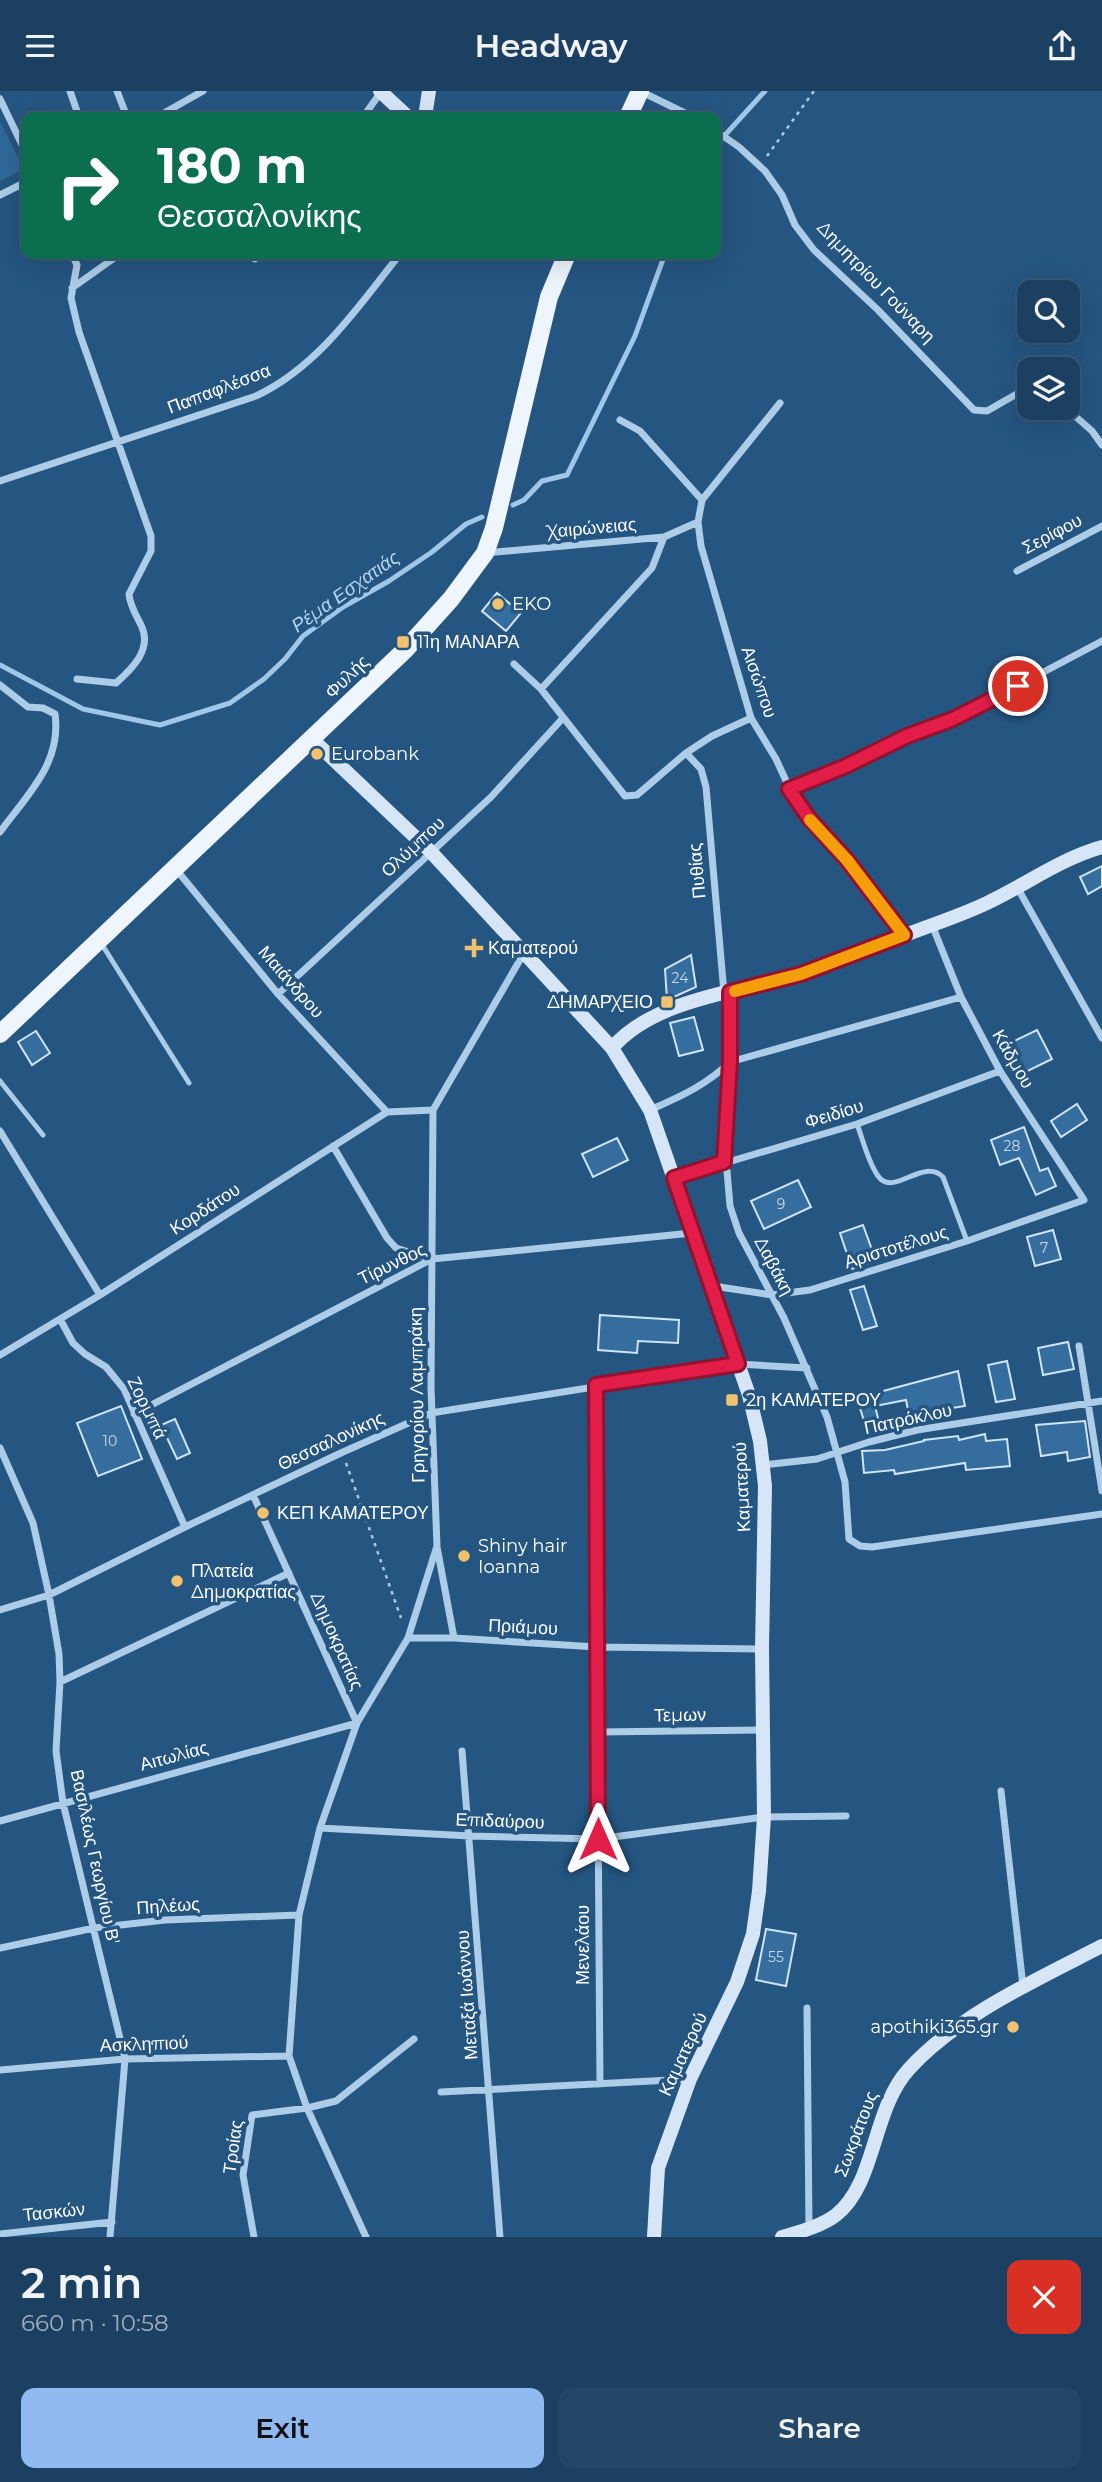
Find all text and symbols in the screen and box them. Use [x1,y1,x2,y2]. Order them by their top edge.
text: Headway [475,26,627,65]
icon: menu [21,27,59,65]
icon: share [1043,27,1081,65]
text: 180 m [157,136,307,195]
icon: right [42,140,133,231]
text: Θεσσαλονίκης [157,196,362,235]
street label: Δημητρίου Γούναρη [812,217,940,347]
map controls [1017,280,1080,420]
button: search [1017,280,1080,343]
button: layers [1017,357,1080,420]
street label: Παπαφλέσσα [164,359,274,419]
street label: Σερίφου [1018,509,1086,559]
street label: Χαιρώνειας [544,513,638,543]
water label: Ρέμα Εσχατιάς [287,545,404,637]
place label: EKO [512,593,551,615]
marker: EKO [490,596,506,612]
place label: 11η ΜΑΝΑΡΑ [417,631,519,653]
marker: 11η ΜΑΝΑΡΑ [395,634,411,650]
street label: Αισώπου [737,643,781,721]
street label: Φυλής [320,651,374,703]
pin [988,656,1048,716]
icon: arrive [999,667,1037,705]
place label: Eurobank [331,743,419,765]
marker: Eurobank [309,746,325,762]
street label: Ολύμπου [377,812,449,882]
street label: Πυθίας [684,842,710,900]
place label: Καματερού [488,937,578,959]
marker: Καματερού [466,940,482,956]
street label: Μαιάνδρου [254,941,328,1023]
house number: 24 [672,969,689,987]
place label: ΔΗΜΑΡΧΕΙΟ [547,991,653,1013]
marker: ΔΗΜΑΡΧΕΙΟ [659,994,675,1010]
street label: Κάδμου [987,1026,1039,1092]
street label: Φειδίου [802,1095,866,1133]
house number: 28 [1004,1137,1021,1155]
street label: Κορδάτου [166,1178,244,1240]
house number: 9 [777,1195,785,1213]
street label: Αριστοτέλους [841,1221,951,1273]
street label: Δαβάκη [749,1233,799,1299]
street label: Τίρυνθος [354,1238,430,1290]
house number: 7 [1040,1239,1048,1257]
street label: Γρηγορίου Λαμπράκη [404,1307,430,1483]
street label: Ζορμπά [122,1373,172,1443]
place label: 2η ΚΑΜΑΤΕΡΟΥ [746,1389,881,1411]
marker: 2η ΚΑΜΑΤΕΡΟΥ [724,1392,740,1408]
street label: Πατρόκλου [862,1399,954,1439]
street label: Θεσσαλονίκης [274,1407,388,1475]
house number: 10 [103,1432,117,1450]
street label: Καματερού [729,1441,755,1533]
place label: ΚΕΠ ΚΑΜΑΤΕΡΟΥ [277,1502,429,1524]
marker: ΚΕΠ ΚΑΜΑΤΕΡΟΥ [255,1505,271,1521]
place label: Shiny hair Ioanna [478,1535,567,1578]
marker: Shiny hair Ioanna [456,1548,472,1564]
place label: Πλατεία Δημοκρατίας [191,1560,296,1603]
marker: Πλατεία Δημοκρατίας [169,1573,185,1589]
street label: Δημοκρατίας [306,1589,369,1694]
street label: Πριάμου [488,1614,558,1640]
street label: Τεμων [654,1704,706,1726]
street label: Αιτωλίας [137,1736,211,1776]
street label: Βασιλέως Γεωργίου Β' [66,1768,124,1946]
position arrow [561,1802,635,1876]
street label: Επιδαύρου [455,1808,545,1834]
street label: Πηλέως [136,1893,201,1919]
street label: Μενελάου [572,1905,594,1985]
street label: Μεταξά Ιωάννου [451,1929,483,2061]
house number: 55 [768,1948,784,1966]
street label: Καματερού [654,2009,712,2099]
place label: apothiki365.gr [871,2016,999,2038]
marker: apothiki365.gr [1005,2019,1021,2035]
street label: Ασκληπιού [99,2031,189,2057]
street label: Σωκράτους [830,2088,883,2180]
street label: Τροίας [218,2118,248,2175]
street label: Τασκών [22,2198,86,2226]
text: 2 min [21,2257,142,2309]
button: close [1007,2260,1081,2334]
text: 660 m · 10:58 [21,2309,169,2337]
button: Exit [21,2388,544,2468]
button: Share [558,2388,1081,2468]

